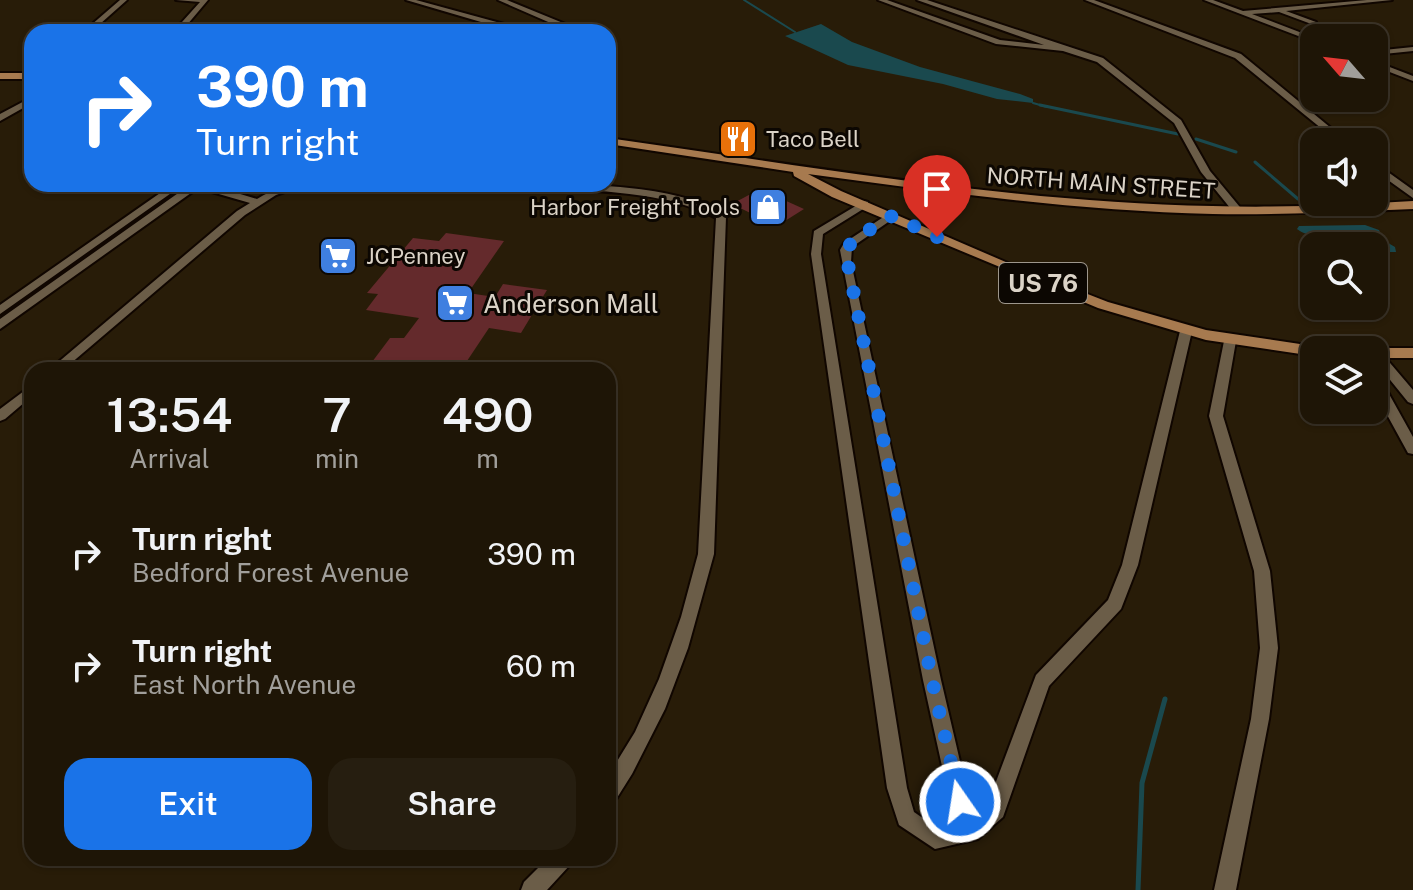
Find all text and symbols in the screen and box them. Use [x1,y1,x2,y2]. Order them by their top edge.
north arrow [1300,24,1388,112]
map controls [1300,24,1388,424]
text: 390 m [196,54,369,120]
icon: right [64,56,168,160]
restaurant icon: Taco Bell [717,118,759,160]
text: Turn right [196,121,359,163]
place label: Taco Bell [766,126,860,152]
button: sound [1300,128,1388,216]
pin [903,155,971,237]
street label: NORTH MAIN STREET [986,162,1216,204]
icon: arrive [915,167,959,211]
shop icon: Harbor Freight Tools [747,186,789,228]
place label: Harbor Freight Tools [530,194,740,220]
button: search [1300,232,1388,320]
supermarket icon: JCPenney [317,235,359,277]
place label: JCPenney [366,243,466,269]
road number: US 76 [999,263,1087,303]
supermarket icon: Anderson Mall [434,282,476,324]
place label: Anderson Mall [483,288,659,319]
button: layers [1300,336,1388,424]
text: 13:54 [107,386,232,443]
text: 7 [322,386,352,443]
text: 490 [442,386,533,443]
text: Arrival [129,443,210,474]
text: min [315,443,359,474]
text: m [476,443,499,474]
text: Turn right [132,521,272,557]
icon: right [64,532,108,576]
text: 390 m [487,536,576,572]
text: Bedford Forest Avenue [132,557,409,588]
text: Turn right [132,633,272,669]
icon: right [64,644,108,688]
text: 60 m [506,648,576,684]
text: East North Avenue [132,669,356,700]
button: Exit [64,758,312,850]
button: Share [328,758,576,850]
position arrow [918,760,1002,844]

